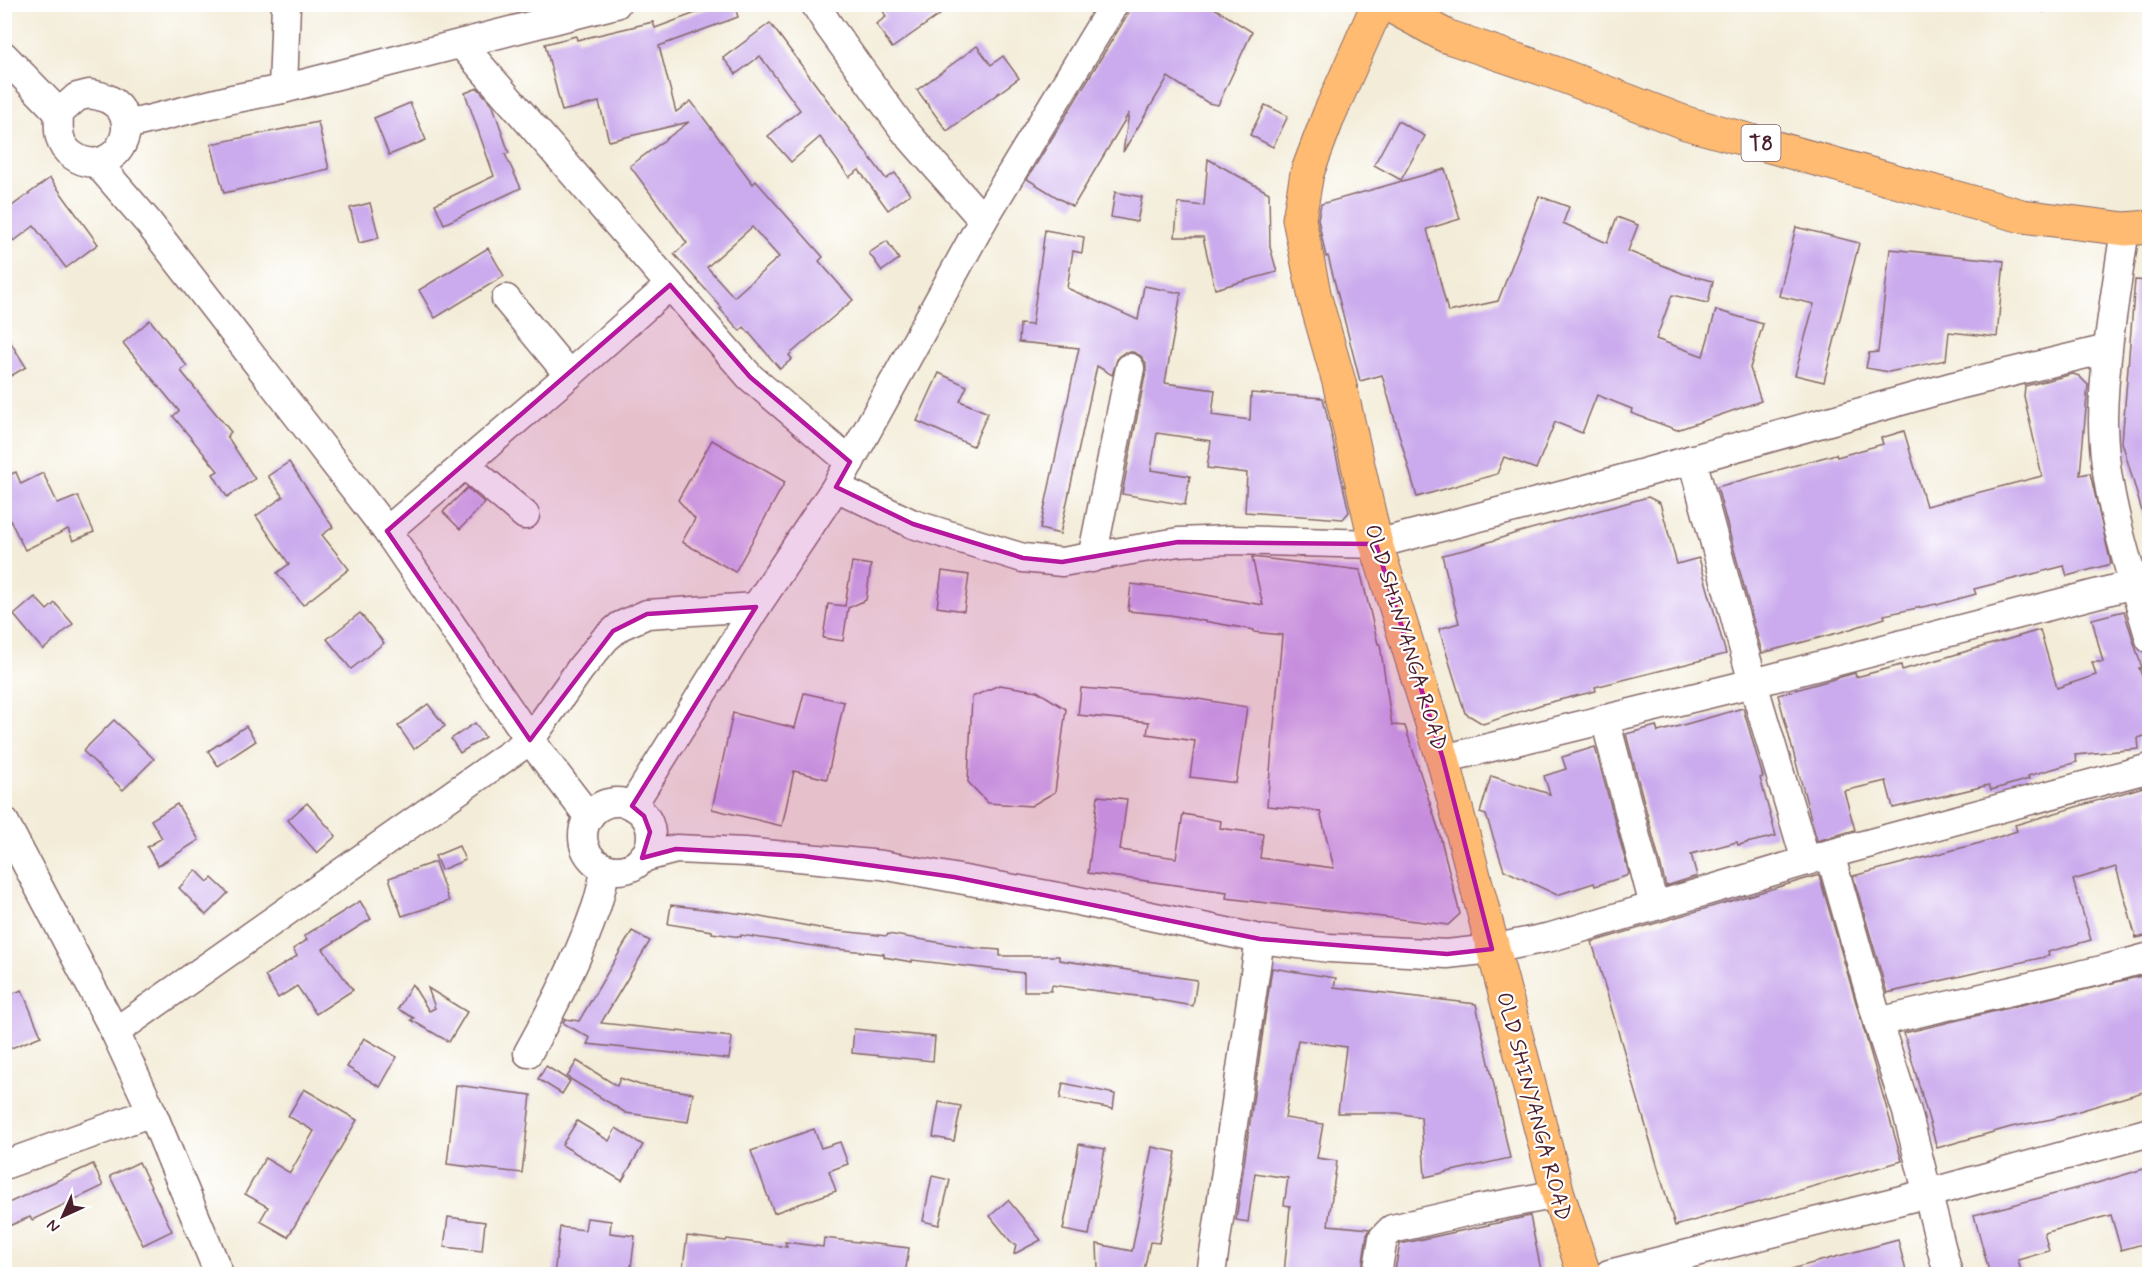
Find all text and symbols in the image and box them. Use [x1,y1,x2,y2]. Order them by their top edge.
road number: T8 [1742,125,1780,161]
street label: OLD SHINYANGA ROAD [1357,521,1453,754]
street label: OLD SHINYANGA ROAD [1489,989,1577,1224]
north arrow [33,1186,93,1246]
text: N [42,1214,65,1237]

